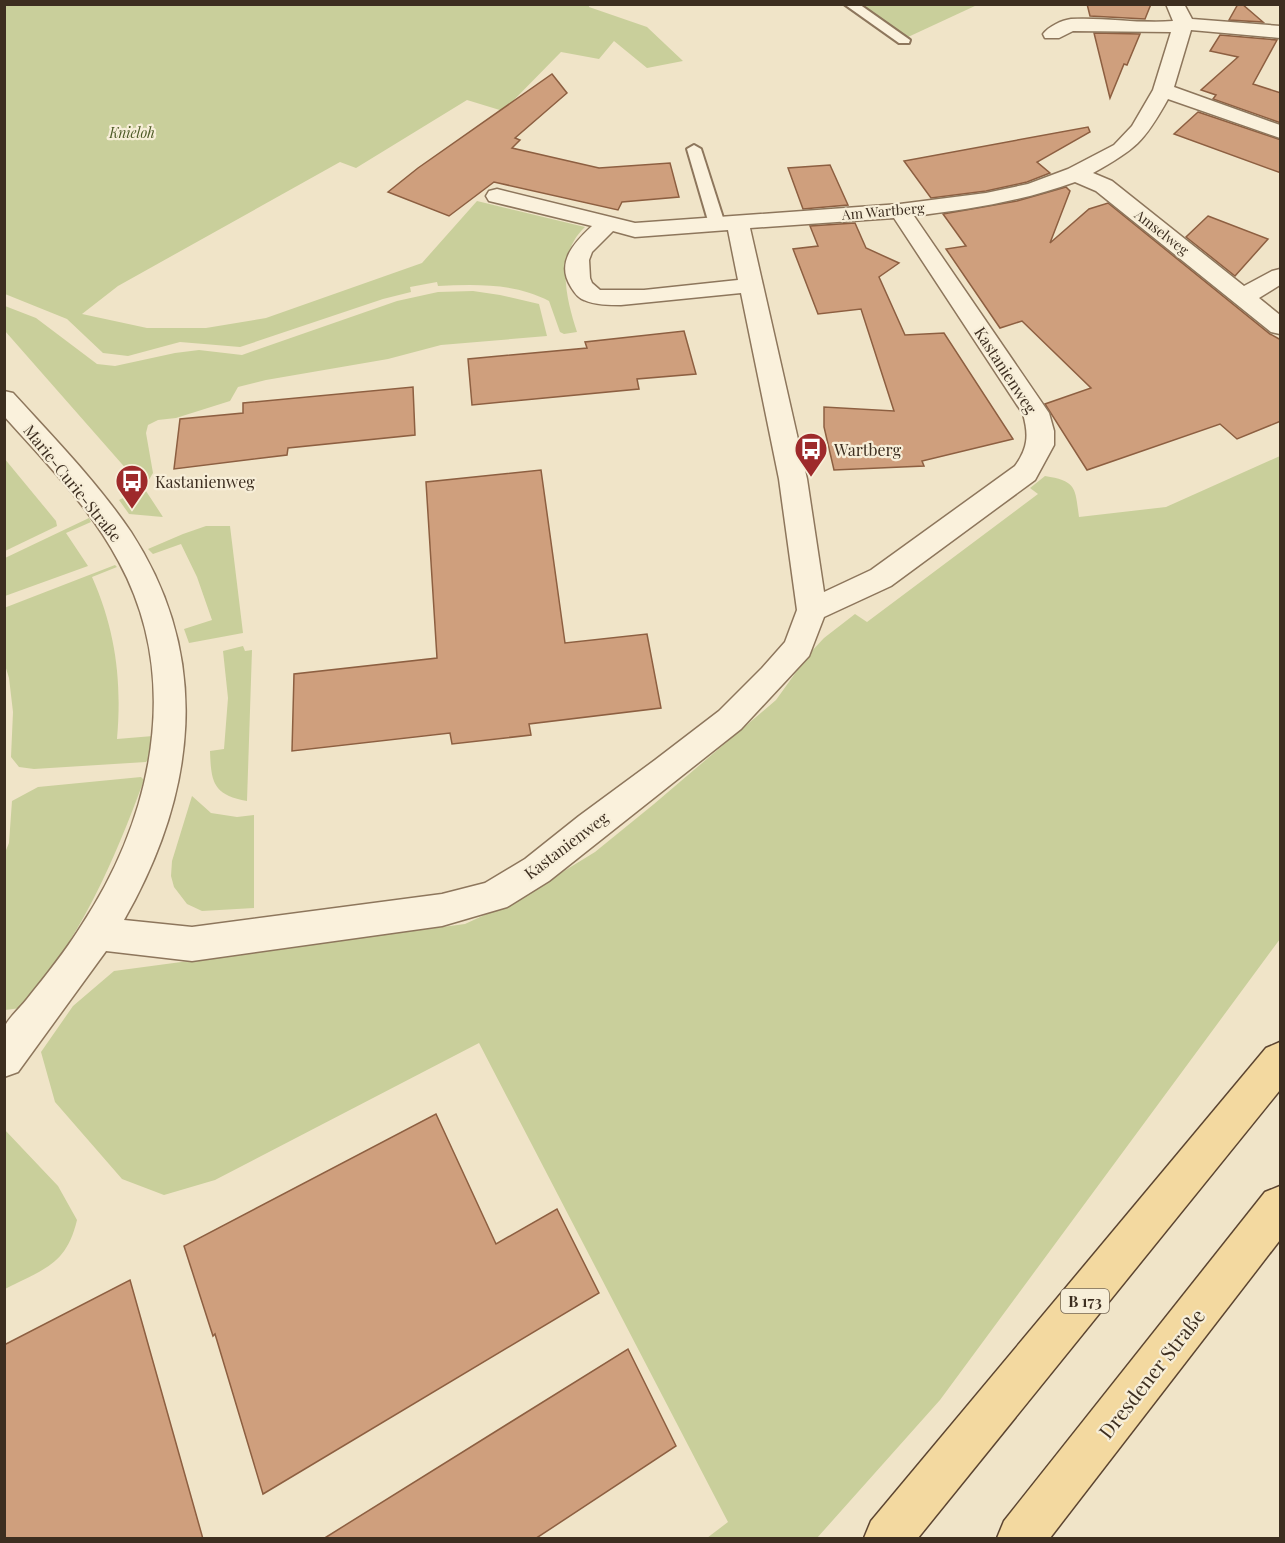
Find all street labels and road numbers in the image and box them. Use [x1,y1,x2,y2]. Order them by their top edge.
street label: Am Wartberg [840,198,926,224]
street label: Amselweg [1130,204,1193,259]
street label: Kastanienweg [970,322,1042,418]
street label: Marie-Curie-Straße [19,420,127,546]
street label: Kastanienweg [520,806,613,883]
road number: B 173 [1061,1289,1109,1313]
street label: Dresdener Straße [1092,1303,1210,1443]

